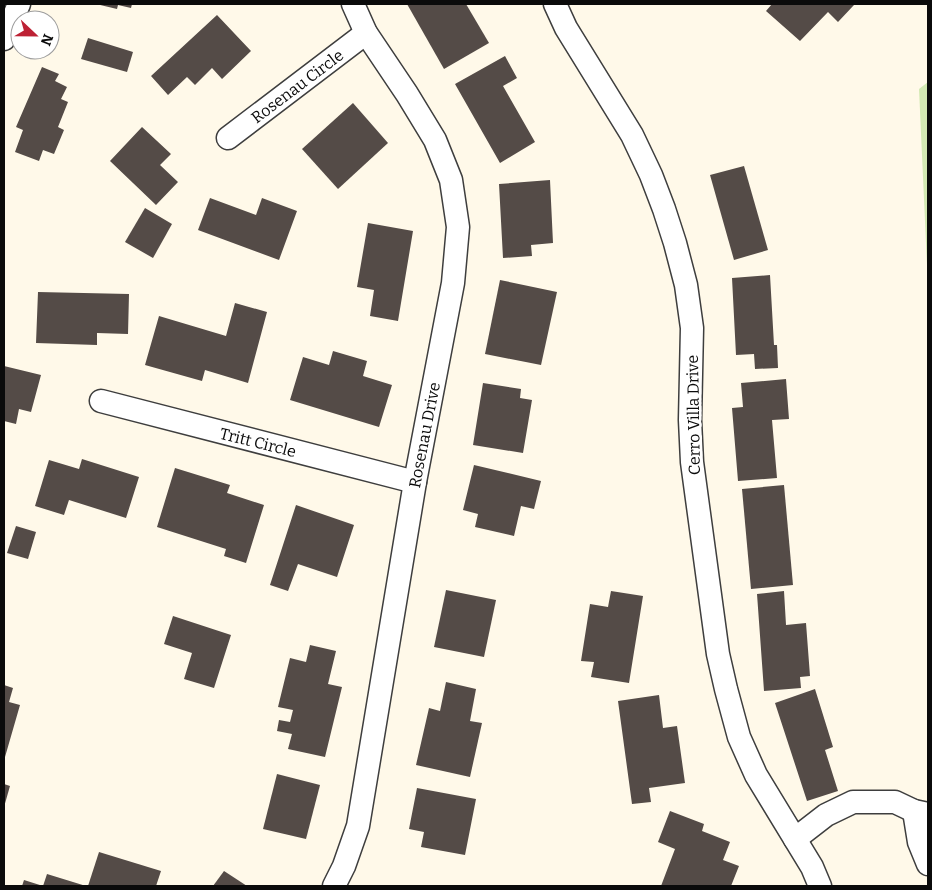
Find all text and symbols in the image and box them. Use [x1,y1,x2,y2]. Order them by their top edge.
north arrow [10,10,60,60]
text: N [37,31,56,48]
street label: Rosenau Circle [248,46,347,127]
street label: Cerro Villa Drive [683,355,704,475]
street label: Rosenau Drive [405,381,444,490]
street label: Tritt Circle [218,424,298,461]

